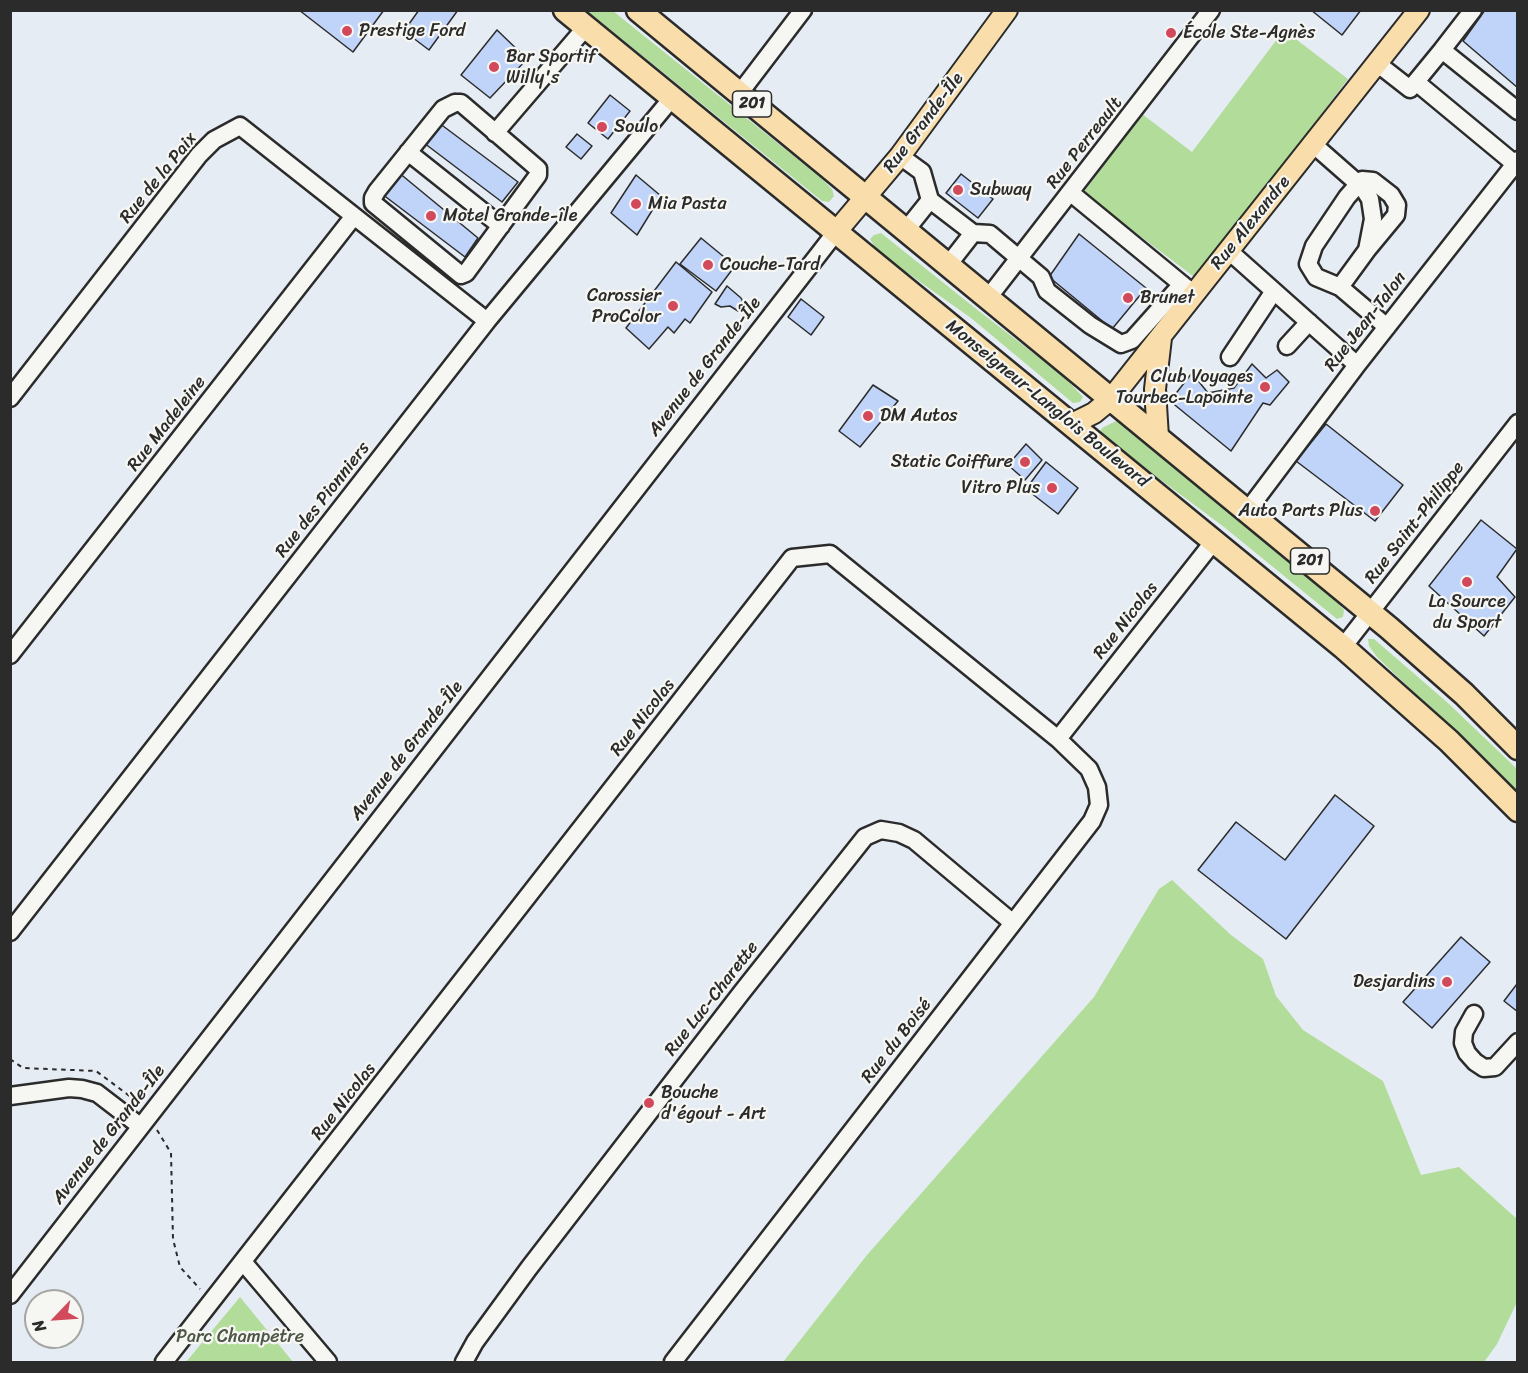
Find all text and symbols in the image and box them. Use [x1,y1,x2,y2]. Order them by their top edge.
place label: Prestige Ford [359,20,465,42]
place label: École Ste-Agnès [1183,22,1315,44]
marker: Prestige Ford [340,24,354,38]
marker: École Ste-Agnès [1164,26,1178,40]
place label: Bar Sportif Willy's [506,46,596,88]
marker: Bar Sportif Willy's [487,60,501,74]
street label: Rue Grande-Île [879,69,969,177]
road number: 201 [732,91,771,117]
street label: Rue Perreault [1043,93,1127,193]
place label: Soulo [614,116,658,138]
marker: Soulo [595,120,609,134]
street label: Rue de la Paix [116,128,202,228]
street label: Rue Alexandre [1207,172,1295,274]
place label: Subway [970,179,1032,201]
marker: Subway [951,183,965,197]
place label: Mia Pasta [648,193,727,215]
marker: Mia Pasta [629,197,643,211]
place label: Motel Grande-île [443,205,577,227]
marker: Motel Grande-île [424,209,438,223]
place label: Couche-Tard [720,254,820,276]
marker: Couche-Tard [701,258,715,272]
street label: Rue Jean-Talon [1320,268,1412,376]
place label: Carossier ProColor [587,285,661,328]
place label: Brunet [1140,287,1195,309]
marker: Brunet [1121,291,1135,305]
street label: Avenue de Grande-Île [644,293,766,441]
marker: Carossier ProColor [666,299,680,313]
street label: Monseigneur-Langlois Boulevard [941,315,1153,493]
place label: Club Voyages Tourbec-Lapointe [1116,366,1253,409]
street label: Rue Madeleine [123,372,211,476]
marker: Club Voyages Tourbec-Lapointe [1258,380,1272,394]
place label: DM Autos [880,405,958,427]
marker: DM Autos [861,409,875,423]
street label: Rue des Pionniers [271,438,375,562]
place label: Static Coiffure [891,451,1013,473]
marker: Static Coiffure [1018,455,1032,469]
street label: Rue Saint-Philippe [1361,458,1469,588]
place label: Vitro Plus [961,477,1040,499]
marker: Vitro Plus [1045,481,1059,495]
place label: Auto Parts Plus [1239,500,1363,522]
marker: Auto Parts Plus [1368,504,1382,518]
road number: 201 [1290,548,1330,574]
marker: La Source du Sport [1460,575,1474,589]
street label: Rue Nicolas [1089,578,1163,664]
place label: La Source du Sport [1428,591,1506,634]
street label: Rue Nicolas [606,675,680,761]
street label: Avenue de Grande-Île [346,677,468,825]
street label: Rue Luc-Charette [660,937,764,1061]
place label: Desjardins [1353,971,1435,993]
marker: Desjardins [1440,975,1454,989]
street label: Rue du Boisé [857,994,937,1088]
street label: Rue Nicolas [307,1059,381,1145]
street label: Avenue de Grande-Île [48,1061,170,1209]
place label: Bouche d'égout - Art [661,1082,766,1124]
marker: Bouche d'égout - Art [642,1096,656,1110]
north arrow [24,1289,84,1349]
text: N [24,1315,55,1337]
park label: Parc Champêtre [176,1326,304,1348]

